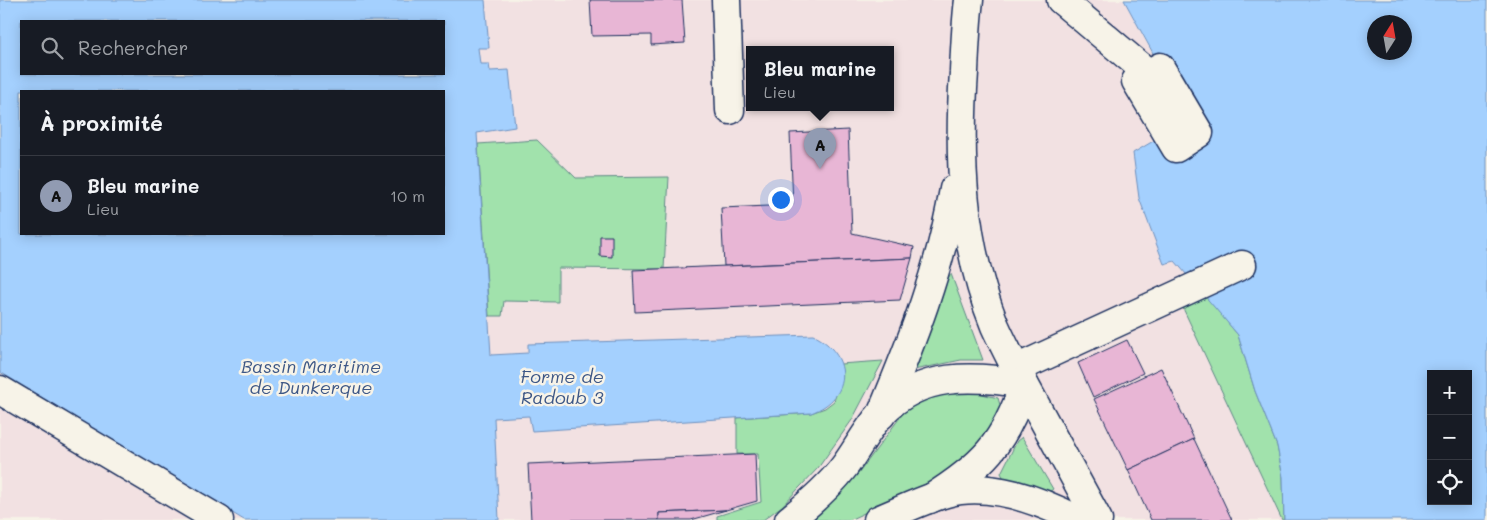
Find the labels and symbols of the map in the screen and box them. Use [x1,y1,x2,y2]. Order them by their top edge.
north arrow [1367,15,1412,60]
pin: A [804,128,836,169]
your location [768,187,794,213]
water label: Bassin Maritime de Dunkerque [241,354,381,399]
water label: Forme de Radoub 3 [520,364,604,409]

